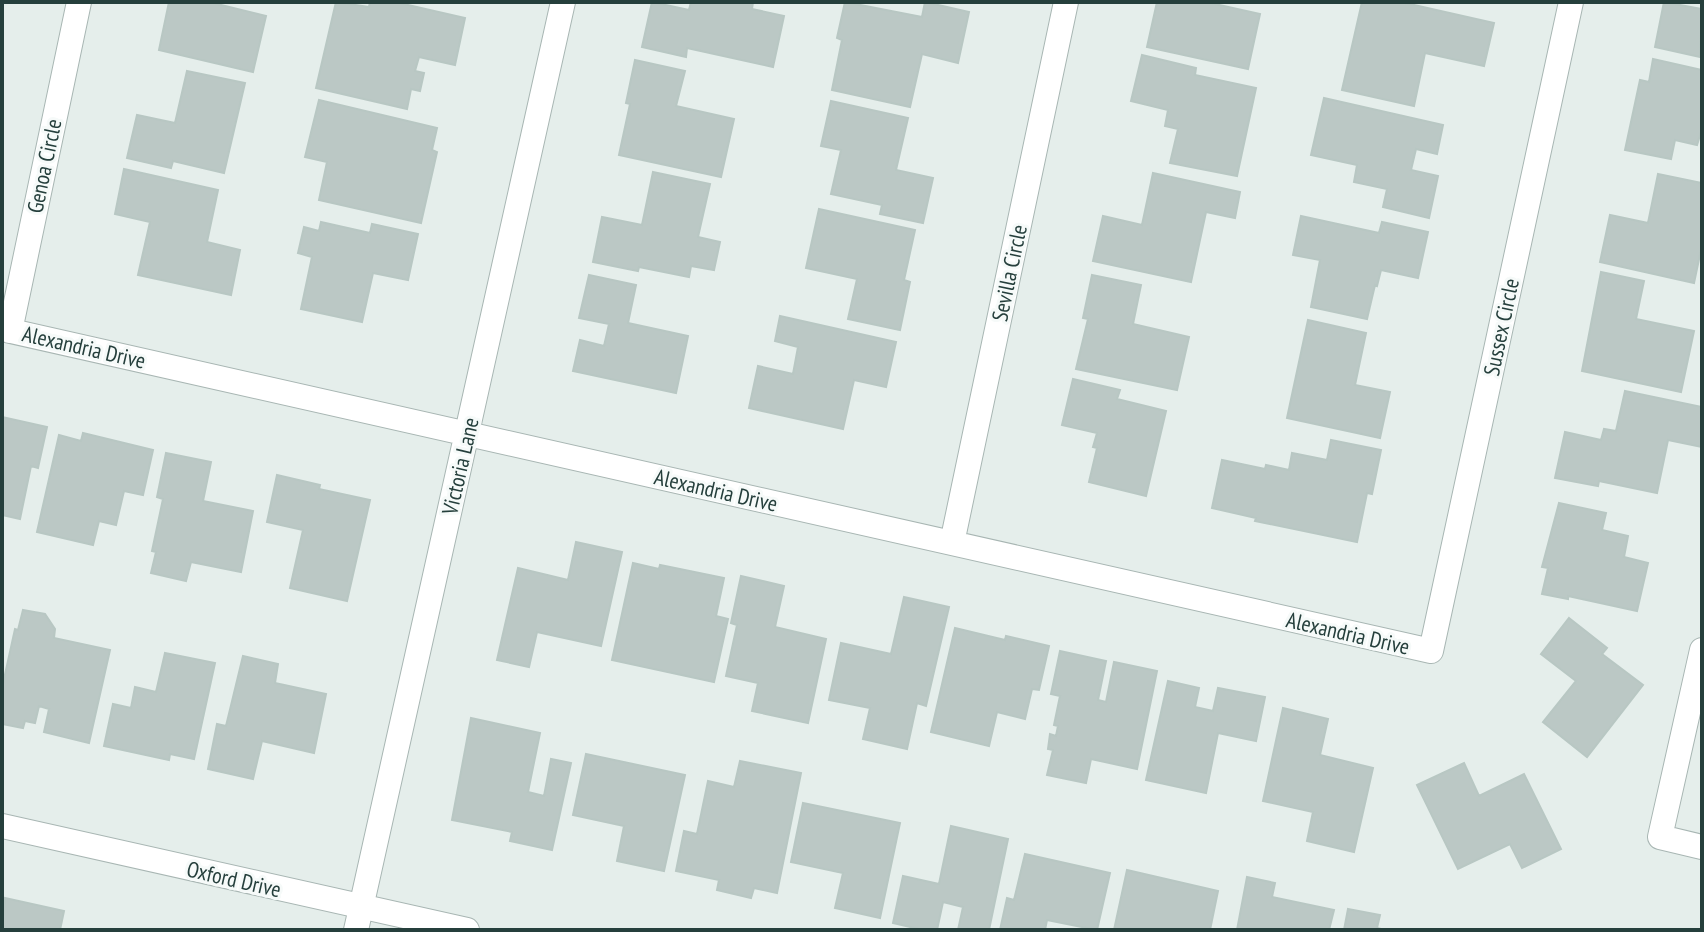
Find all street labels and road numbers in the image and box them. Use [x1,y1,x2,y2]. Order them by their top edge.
street label: Genoa Circle [20,116,68,216]
street label: Sevilla Circle [985,222,1033,324]
street label: Sussex Circle [1477,276,1525,378]
street label: Alexandria Drive [20,319,148,375]
street label: Victoria Lane [435,415,485,518]
street label: Alexandria Drive [652,462,780,518]
street label: Alexandria Drive [1284,605,1412,661]
street label: Oxford Drive [184,855,284,903]

